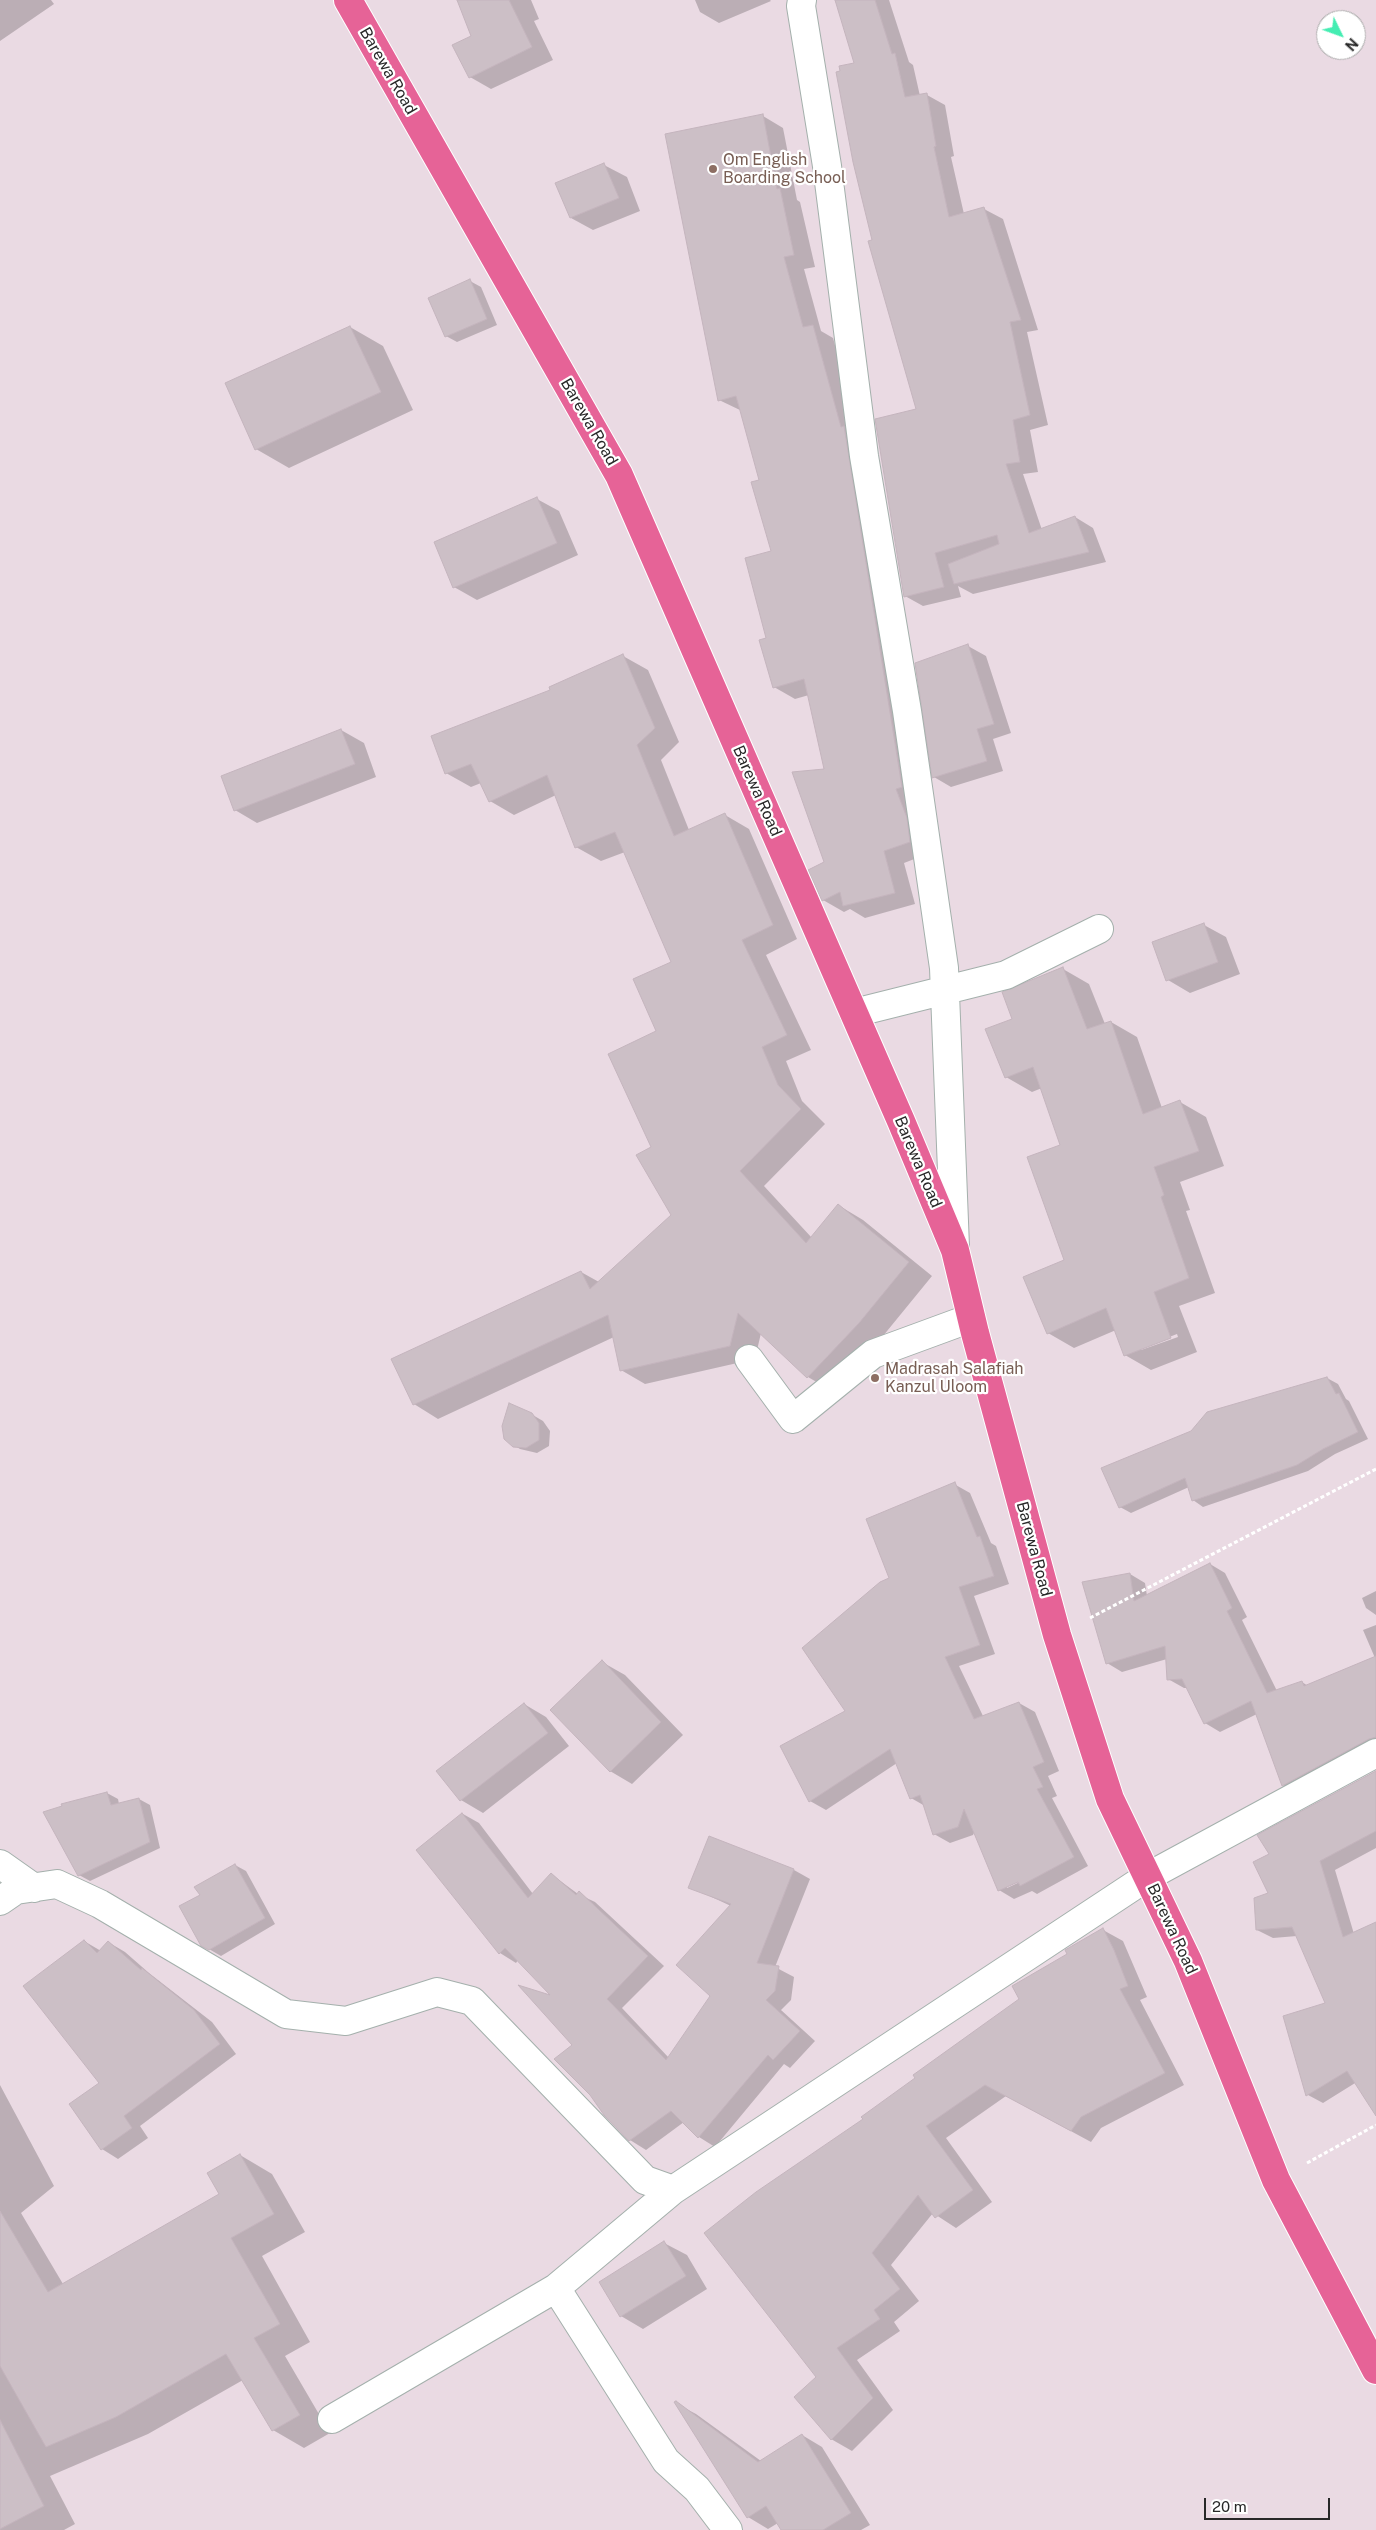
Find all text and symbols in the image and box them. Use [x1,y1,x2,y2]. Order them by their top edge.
north arrow [1316,10,1366,60]
street label: Barewa Road [355,24,421,118]
text: N [1342,35,1361,54]
place label: Om English Boarding School [723,150,846,188]
marker: Om English Boarding School [707,163,719,175]
street label: Barewa Road [556,375,622,469]
street label: Barewa Road [728,743,786,839]
street label: Barewa Road [890,1113,946,1211]
place label: Madrasah Salafiah Kanzul Uloom [885,1359,1024,1397]
marker: Madrasah Salafiah Kanzul Uloom [869,1372,881,1384]
street label: Barewa Road [1012,1499,1056,1599]
street label: Barewa Road [1143,1881,1201,1977]
scale bar [1206,2488,1332,2520]
text: 20 m [1212,2498,1247,2515]

